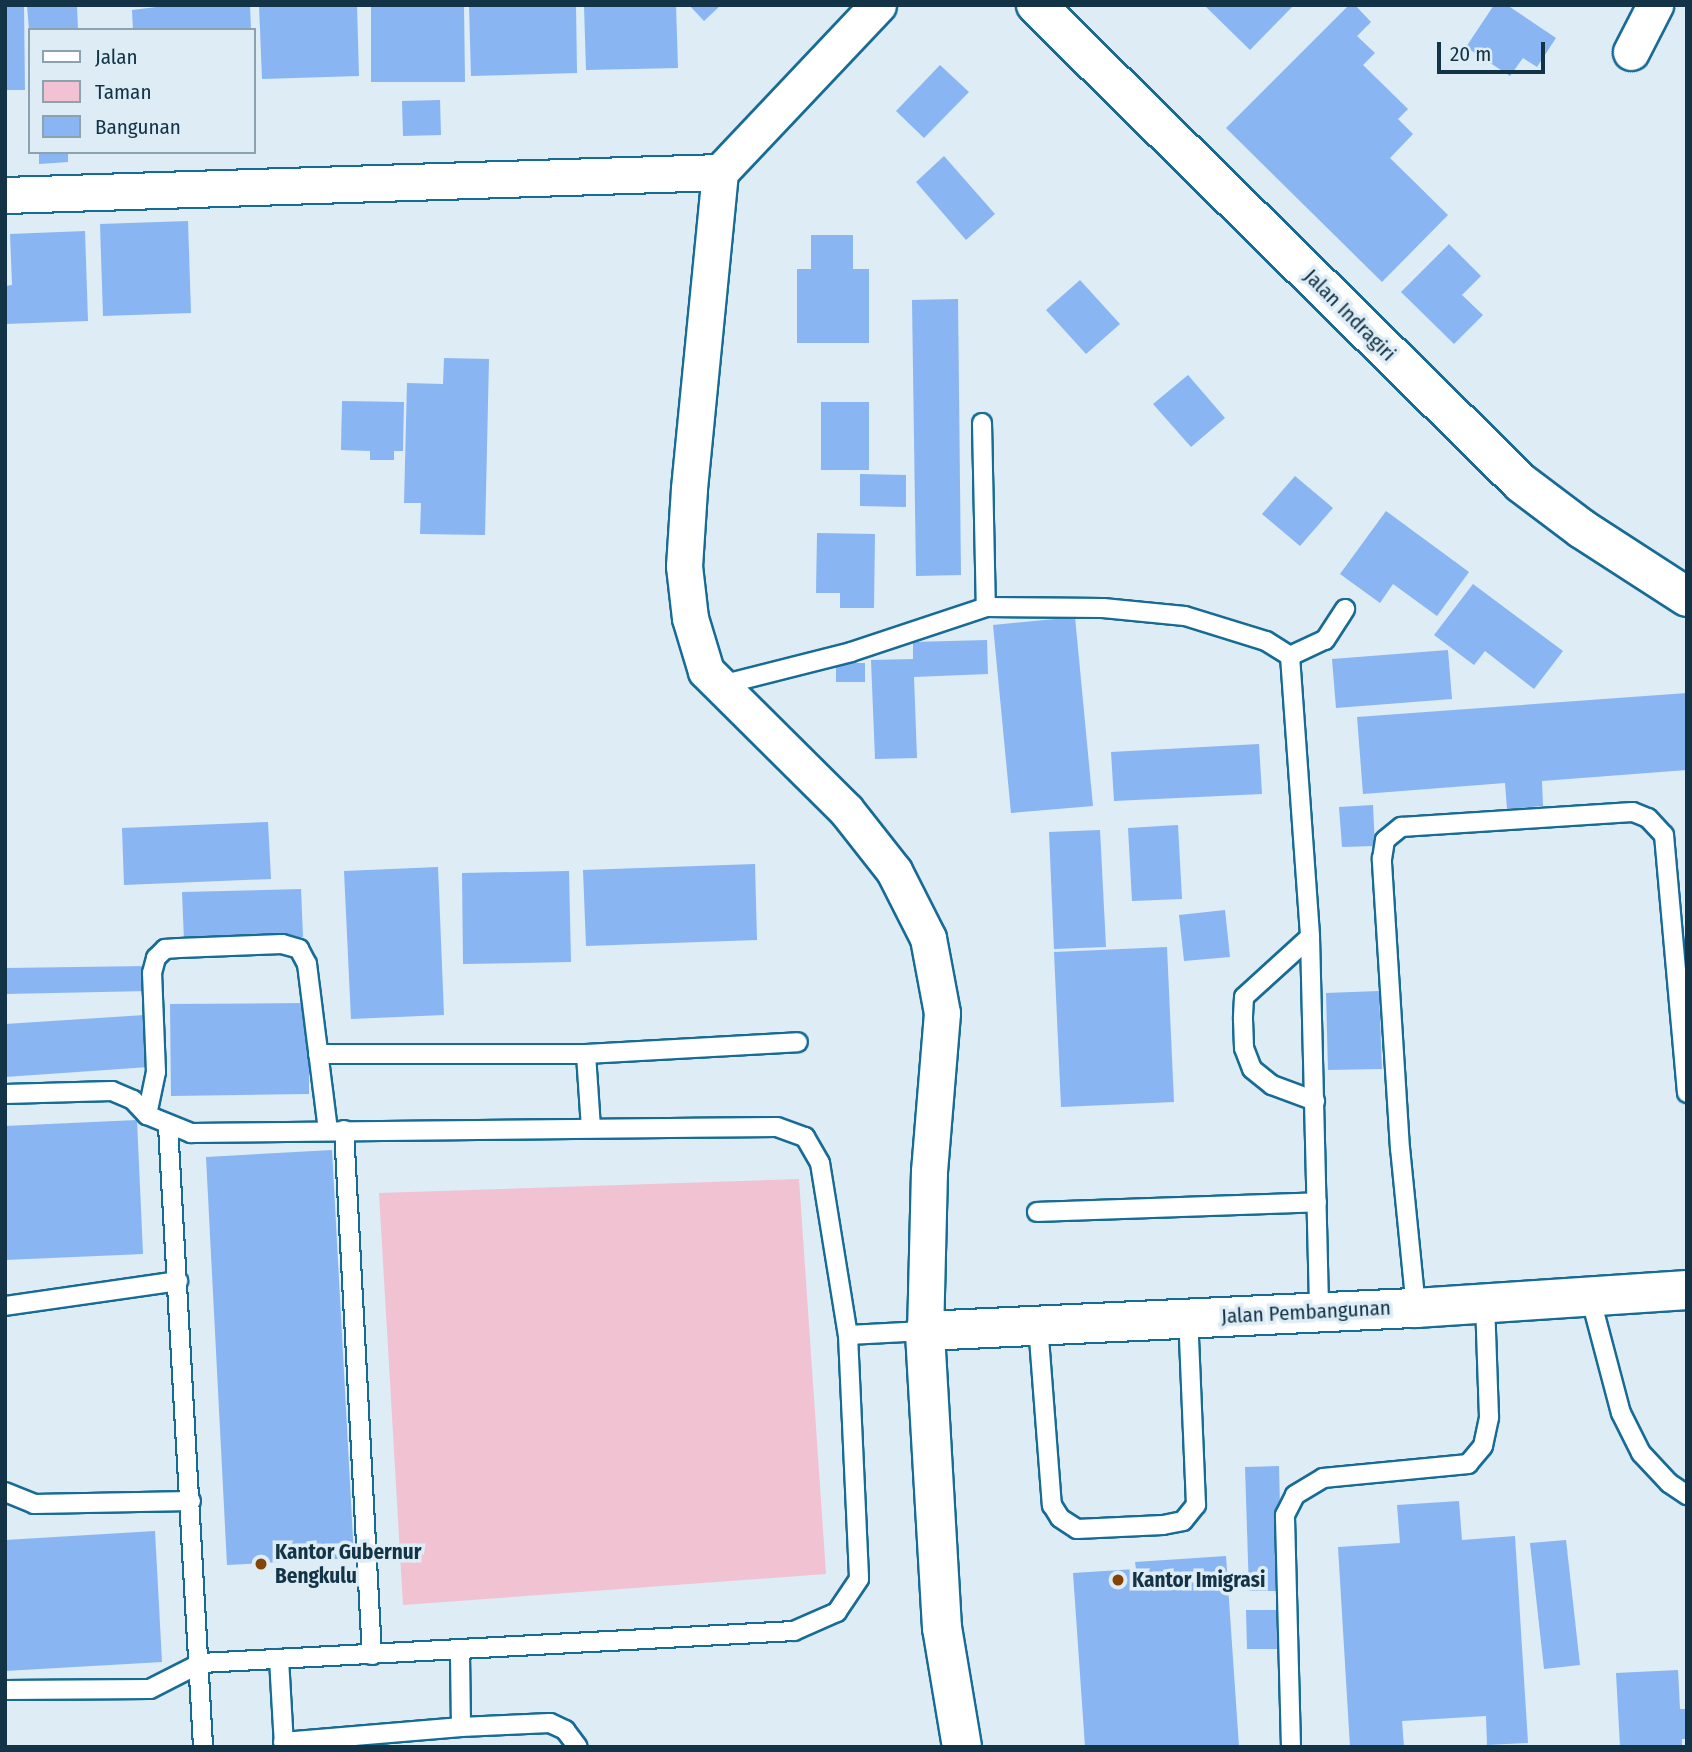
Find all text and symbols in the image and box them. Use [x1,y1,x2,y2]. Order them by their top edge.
legend [28,28,256,154]
scale bar [1440,28,1548,72]
text: 20 m [1450,41,1491,67]
text: Jalan [95,44,138,70]
text: Taman [95,79,151,105]
text: Bangunan [95,114,181,140]
street label: Jalan Indragiri [1299,264,1401,366]
street label: Jalan Pembangunan [1221,1295,1391,1329]
place label: Kantor Gubernur Bengkulu [275,1539,421,1589]
marker: Kantor Gubernur Bengkulu [253,1556,269,1572]
place label: Kantor Imigrasi [1132,1567,1265,1593]
marker: Kantor Imigrasi [1110,1572,1126,1588]

